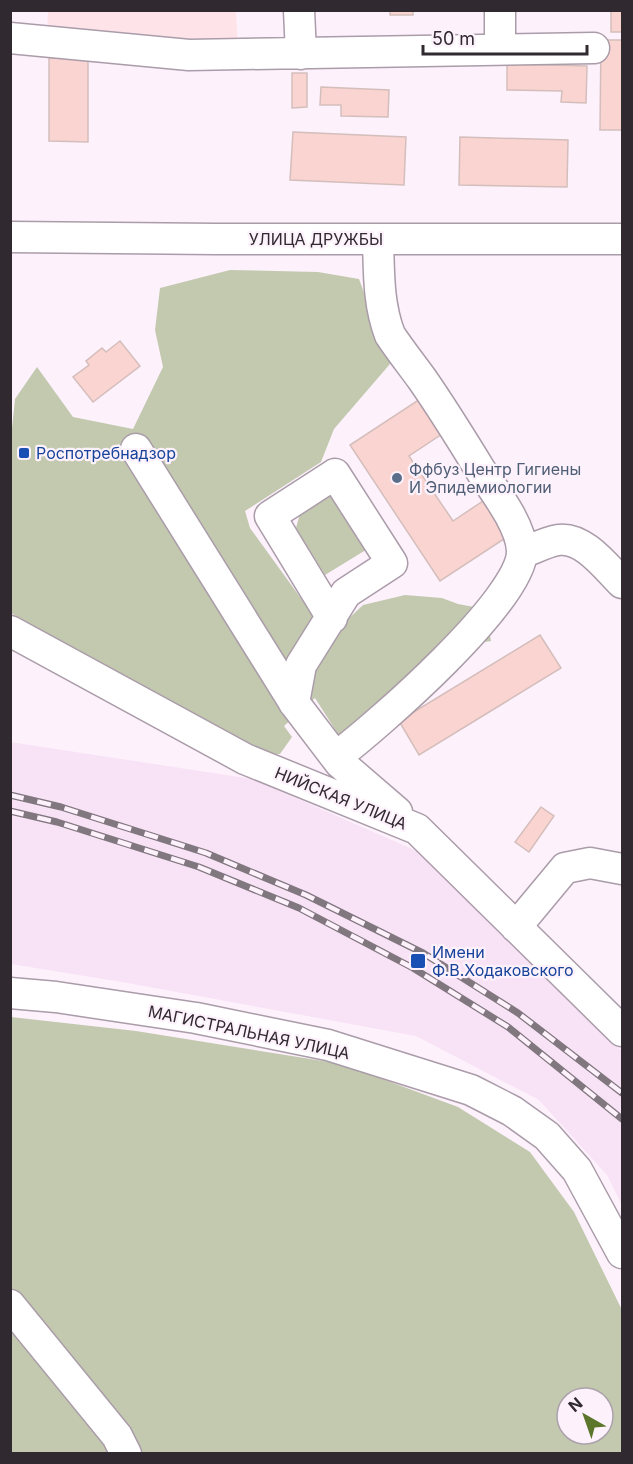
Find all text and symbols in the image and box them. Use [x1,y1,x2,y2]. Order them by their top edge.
scale bar [423,18,586,56]
text: 50 m [432,28,475,49]
street label: УЛИЦА ДРУЖБЫ [249,229,383,249]
place label: Роспотребнадзор [36,443,176,463]
marker: Роспотребнадзор [17,446,31,460]
place label: Ффбуз Центр Гигиены И Эпидемиологии [409,459,581,497]
marker: Ффбуз Центр Гигиены И Эпидемиологии [390,471,404,485]
street label: НИЙСКАЯ УЛИЦА [272,762,410,834]
place label: Имени Ф.В.Ходаковского [432,942,574,980]
marker: Имени Ф.В.Ходаковского [409,952,427,970]
street label: МАГИСТРАЛЬНАЯ УЛИЦА [146,1001,352,1063]
north arrow [555,1386,615,1446]
text: N [564,1393,586,1416]

